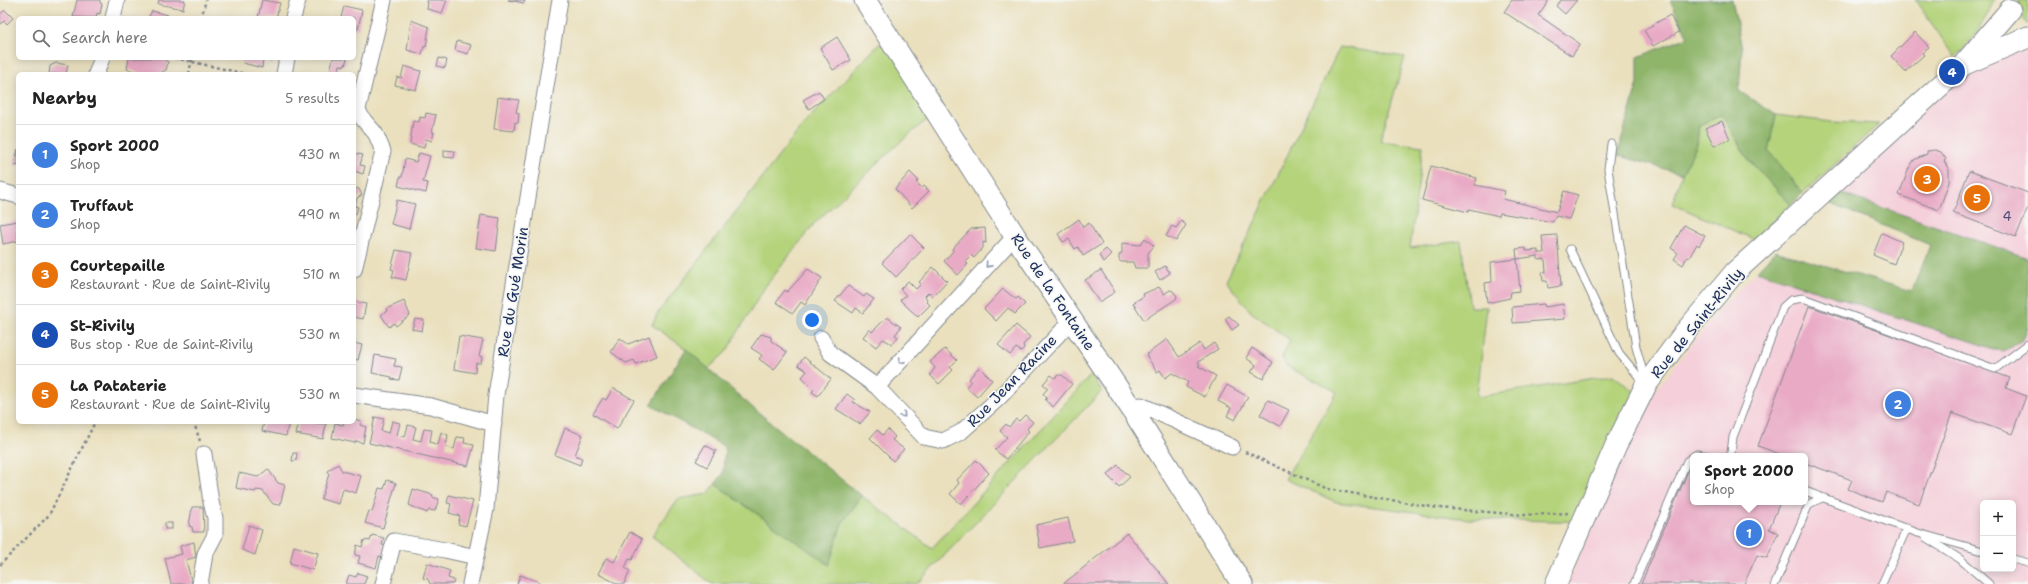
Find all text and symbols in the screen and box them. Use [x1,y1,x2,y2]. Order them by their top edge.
search box [16,16,356,60]
icon: search [30,27,52,49]
text: Search here [62,28,148,48]
pin: 4 [1939,57,1965,87]
text: Nearby [32,87,97,109]
text: 5 results [285,90,340,107]
text: Sport 2000 [70,136,159,156]
text: 1 [42,146,48,163]
text: 430 m [298,146,340,163]
text: Shop [70,156,100,173]
pin: 3 [1914,164,1940,194]
pin: 5 [1964,183,1990,213]
text: Truffaut [70,196,134,216]
text: 2 [40,206,50,223]
text: 490 m [298,206,340,223]
house number: 4 [2002,208,2012,225]
text: Shop [70,216,100,233]
street label: Rue du Gué Morin [493,225,533,359]
street label: Rue de la Fontaine [1006,230,1100,354]
text: Courtepaille [70,256,165,276]
one-way arrow [986,260,993,267]
street label: Rue de Saint-Rivily [1646,264,1748,382]
text: 3 [40,266,50,283]
text: 510 m [303,266,340,283]
text: Restaurant · Rue de Saint-Rivily [70,276,270,293]
your location [802,310,822,330]
text: St-Rivily [70,316,135,336]
text: 4 [40,326,50,343]
text: 530 m [299,326,340,343]
street label: Rue Jean Racine [963,331,1061,431]
text: Bus stop · Rue de Saint-Rivily [70,336,253,353]
one-way arrow [898,356,905,363]
text: La Pataterie [70,376,167,396]
text: 5 [41,386,49,403]
text: 530 m [299,386,340,403]
pin: 2 [1885,389,1911,419]
text: Restaurant · Rue de Saint-Rivily [70,396,270,413]
one-way arrow [899,410,906,418]
popup [1690,453,1808,505]
text: Sport 2000 [1704,461,1794,481]
text: Shop [1704,481,1735,498]
map controls [1980,500,2016,572]
button: + [1980,500,2016,536]
pin: 1 [1736,518,1762,548]
button: − [1980,536,2016,572]

